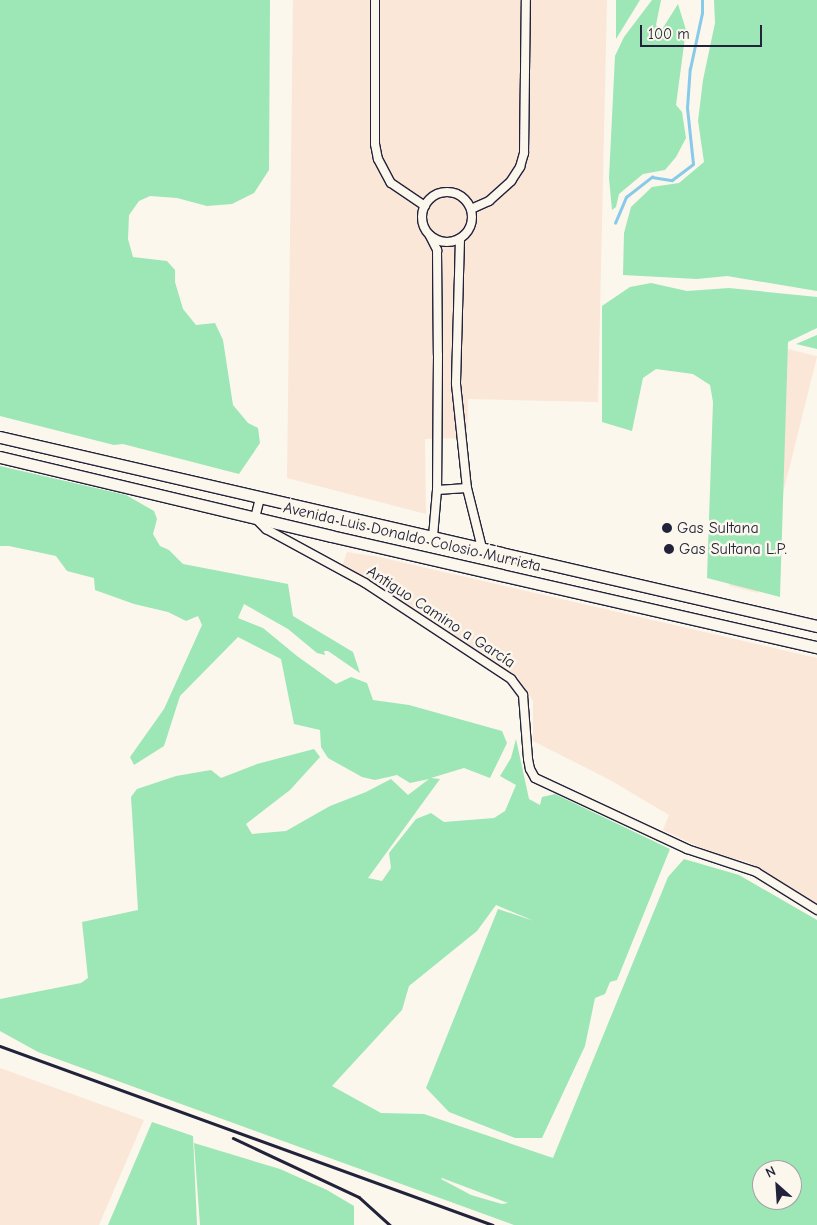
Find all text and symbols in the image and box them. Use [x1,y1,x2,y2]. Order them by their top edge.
scale bar [642,15,764,47]
text: 100 m [648,25,690,43]
street label: Avenida Luis Donaldo Colosio Murrieta [281,498,543,576]
place label: Gas Sultana [677,518,759,538]
marker: Gas Sultana [661,522,673,534]
place label: Gas Sultana L.P. [679,539,787,559]
marker: Gas Sultana L.P. [663,543,675,555]
street label: Antiguo Camino a García [363,562,519,672]
north arrow [752,1160,802,1210]
text: N [763,1162,778,1182]

